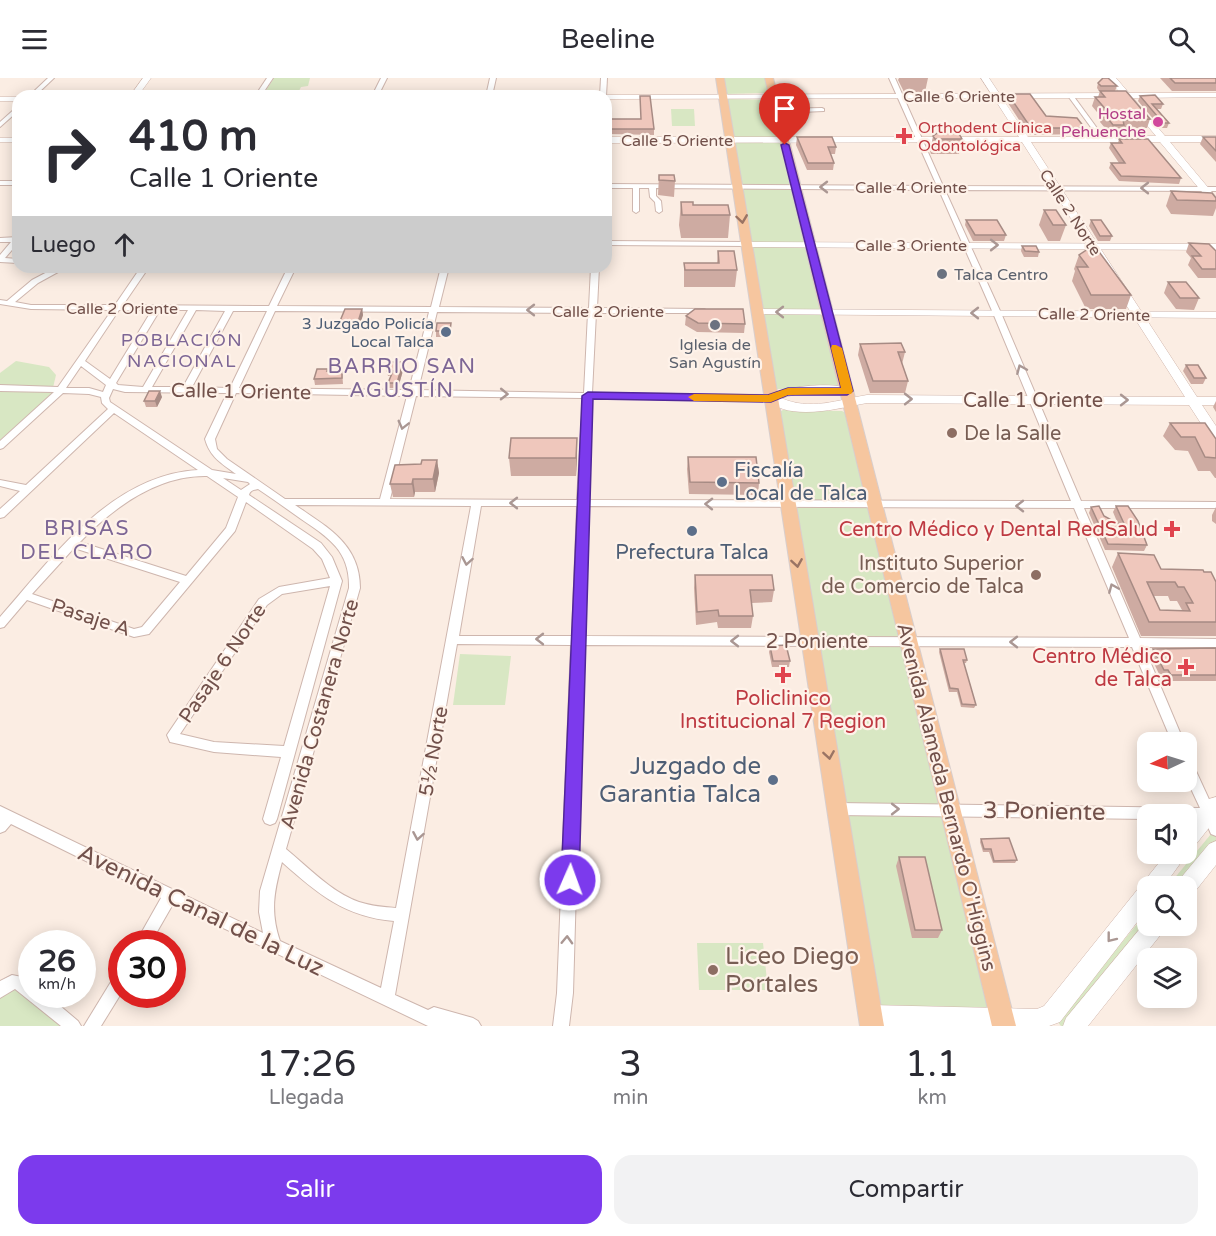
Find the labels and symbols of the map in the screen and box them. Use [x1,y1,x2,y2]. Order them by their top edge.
pin [759,83,810,145]
street label: Calle 6 Oriente [903,87,1015,107]
place label: Hostal Pehuenche [1061,104,1146,142]
marker: Hostal Pehuenche [1151,115,1165,129]
place label: Orthodent Clínica Odontológica [918,118,1052,156]
marker: Orthodent Clínica Odontológica [895,127,913,145]
street label: Calle 5 Oriente [621,131,733,151]
street label: Calle 2 Norte [1035,166,1106,260]
street label: Calle 4 Oriente [855,178,967,198]
one-way arrow [820,181,829,193]
one-way arrow [1141,182,1150,194]
one-way arrow [736,214,748,223]
street label: Calle 3 Oriente [855,236,967,256]
one-way arrow [989,239,998,252]
place label: Talca Centro [954,265,1048,285]
marker: Talca Centro [935,267,949,281]
street label: Calle 2 Oriente [66,299,178,319]
street label: Calle 2 Oriente [552,302,664,322]
one-way arrow [527,304,536,316]
street label: Calle 2 Oriente [1038,304,1150,326]
one-way arrow [776,306,785,318]
one-way arrow [971,307,980,319]
place label: 3 Juzgado Policía Local Talca [302,314,434,352]
marker: Iglesia de San Agustín [708,318,722,332]
marker: 3 Juzgado Policía Local Talca [439,325,453,339]
district label: POBLACIÓN NACIONAL [121,329,243,372]
place label: Iglesia de San Agustín [669,335,761,373]
district label: BARRIO SAN AGUSTÍN [327,354,477,403]
one-way arrow [1016,365,1028,376]
street label: Calle 1 Oriente [171,379,311,405]
one-way arrow [500,388,509,401]
street label: Calle 1 Oriente [963,389,1103,413]
one-way arrow [903,393,912,406]
one-way arrow [1119,394,1128,406]
one-way arrow [398,420,411,430]
place label: De la Salle [964,422,1061,446]
marker: De la Salle [945,426,959,440]
place label: Fiscalía Local de Talca [734,459,868,506]
marker: Fiscalía Local de Talca [715,475,729,489]
one-way arrow [509,497,518,509]
one-way arrow [704,498,713,510]
one-way arrow [1015,500,1024,512]
district label: BRISAS DEL CLARO [20,516,154,565]
place label: Centro Médico y Dental RedSalud [839,518,1158,542]
marker: Centro Médico y Dental RedSalud [1163,520,1181,538]
marker: Prefectura Talca [685,524,699,538]
place label: Prefectura Talca [615,541,769,565]
place label: Instituto Superior de Comercio de Talca [821,552,1024,599]
one-way arrow [461,556,474,566]
one-way arrow [791,558,803,567]
marker: Instituto Superior de Comercio de Talca [1029,568,1043,582]
one-way arrow [1108,583,1120,594]
street label: Pasaje A [48,594,133,642]
street label: Avenida Costanera Norte [276,596,364,832]
street label: Pasaje 6 Norte [174,599,272,728]
street label: Avenida Alameda Bernardo O'Higgins [891,621,1001,974]
street label: 2 Poniente [766,630,868,654]
one-way arrow [536,633,545,645]
one-way arrow [731,635,740,647]
one-way arrow [1010,636,1019,648]
place label: Centro Médico de Talca [1032,645,1172,692]
marker: Centro Médico de Talca [1177,658,1195,676]
marker: Policlinico Institucional 7 Region [774,666,792,684]
place label: Policlinico Institucional 7 Region [680,687,886,734]
street label: 5½ Norte [414,704,454,798]
north arrow [1137,732,1197,792]
one-way arrow [822,751,834,760]
place label: Juzgado de Garantia Talca [599,752,761,809]
marker: Juzgado de Garantia Talca [766,773,780,787]
street label: 3 Poniente [982,796,1106,827]
one-way arrow [891,803,900,815]
one-way arrow [412,830,425,840]
street label: Avenida Canal de la Luz [73,838,329,983]
position arrow [538,848,602,912]
speed limit sign: 30 [108,930,186,1008]
one-way arrow [1108,931,1119,942]
one-way arrow [561,935,574,944]
place label: Liceo Diego Portales [725,942,859,999]
marker: Liceo Diego Portales [706,963,720,977]

